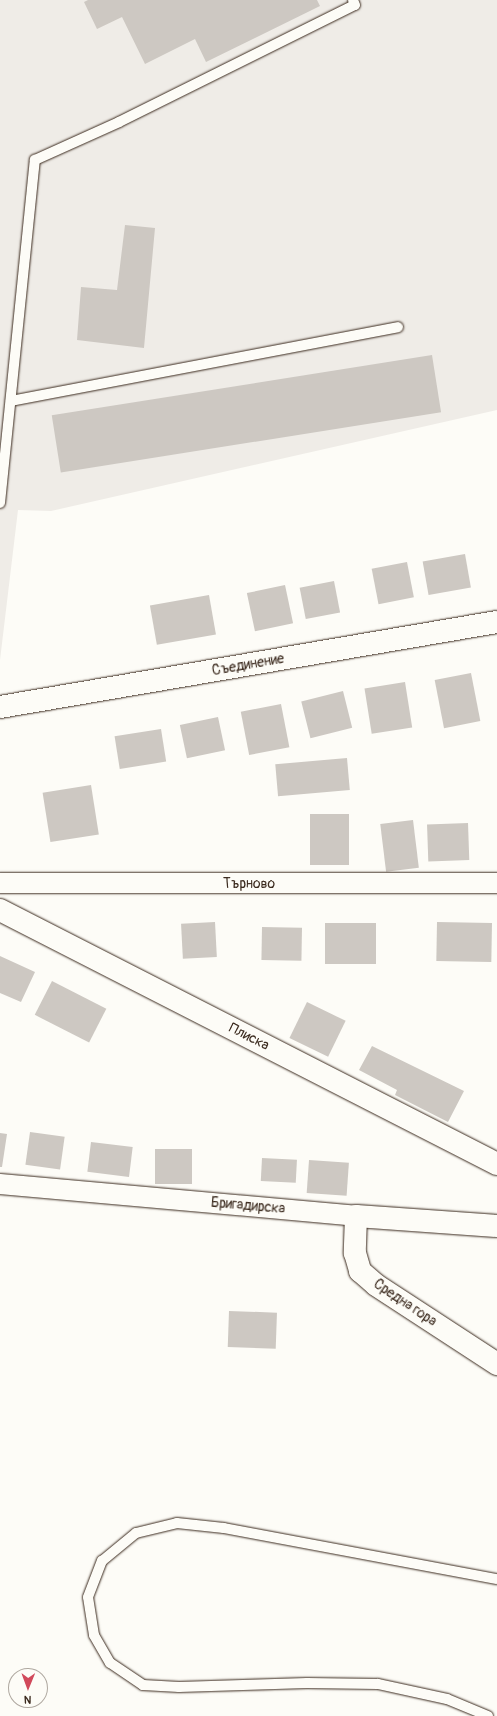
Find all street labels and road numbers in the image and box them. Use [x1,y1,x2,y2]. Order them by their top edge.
street label: Съединение [211,650,285,680]
street label: Търново [223,876,275,892]
street label: Плиска [226,1020,272,1054]
street label: Бригадирска [210,1194,286,1218]
street label: Средна гора [370,1276,440,1330]

